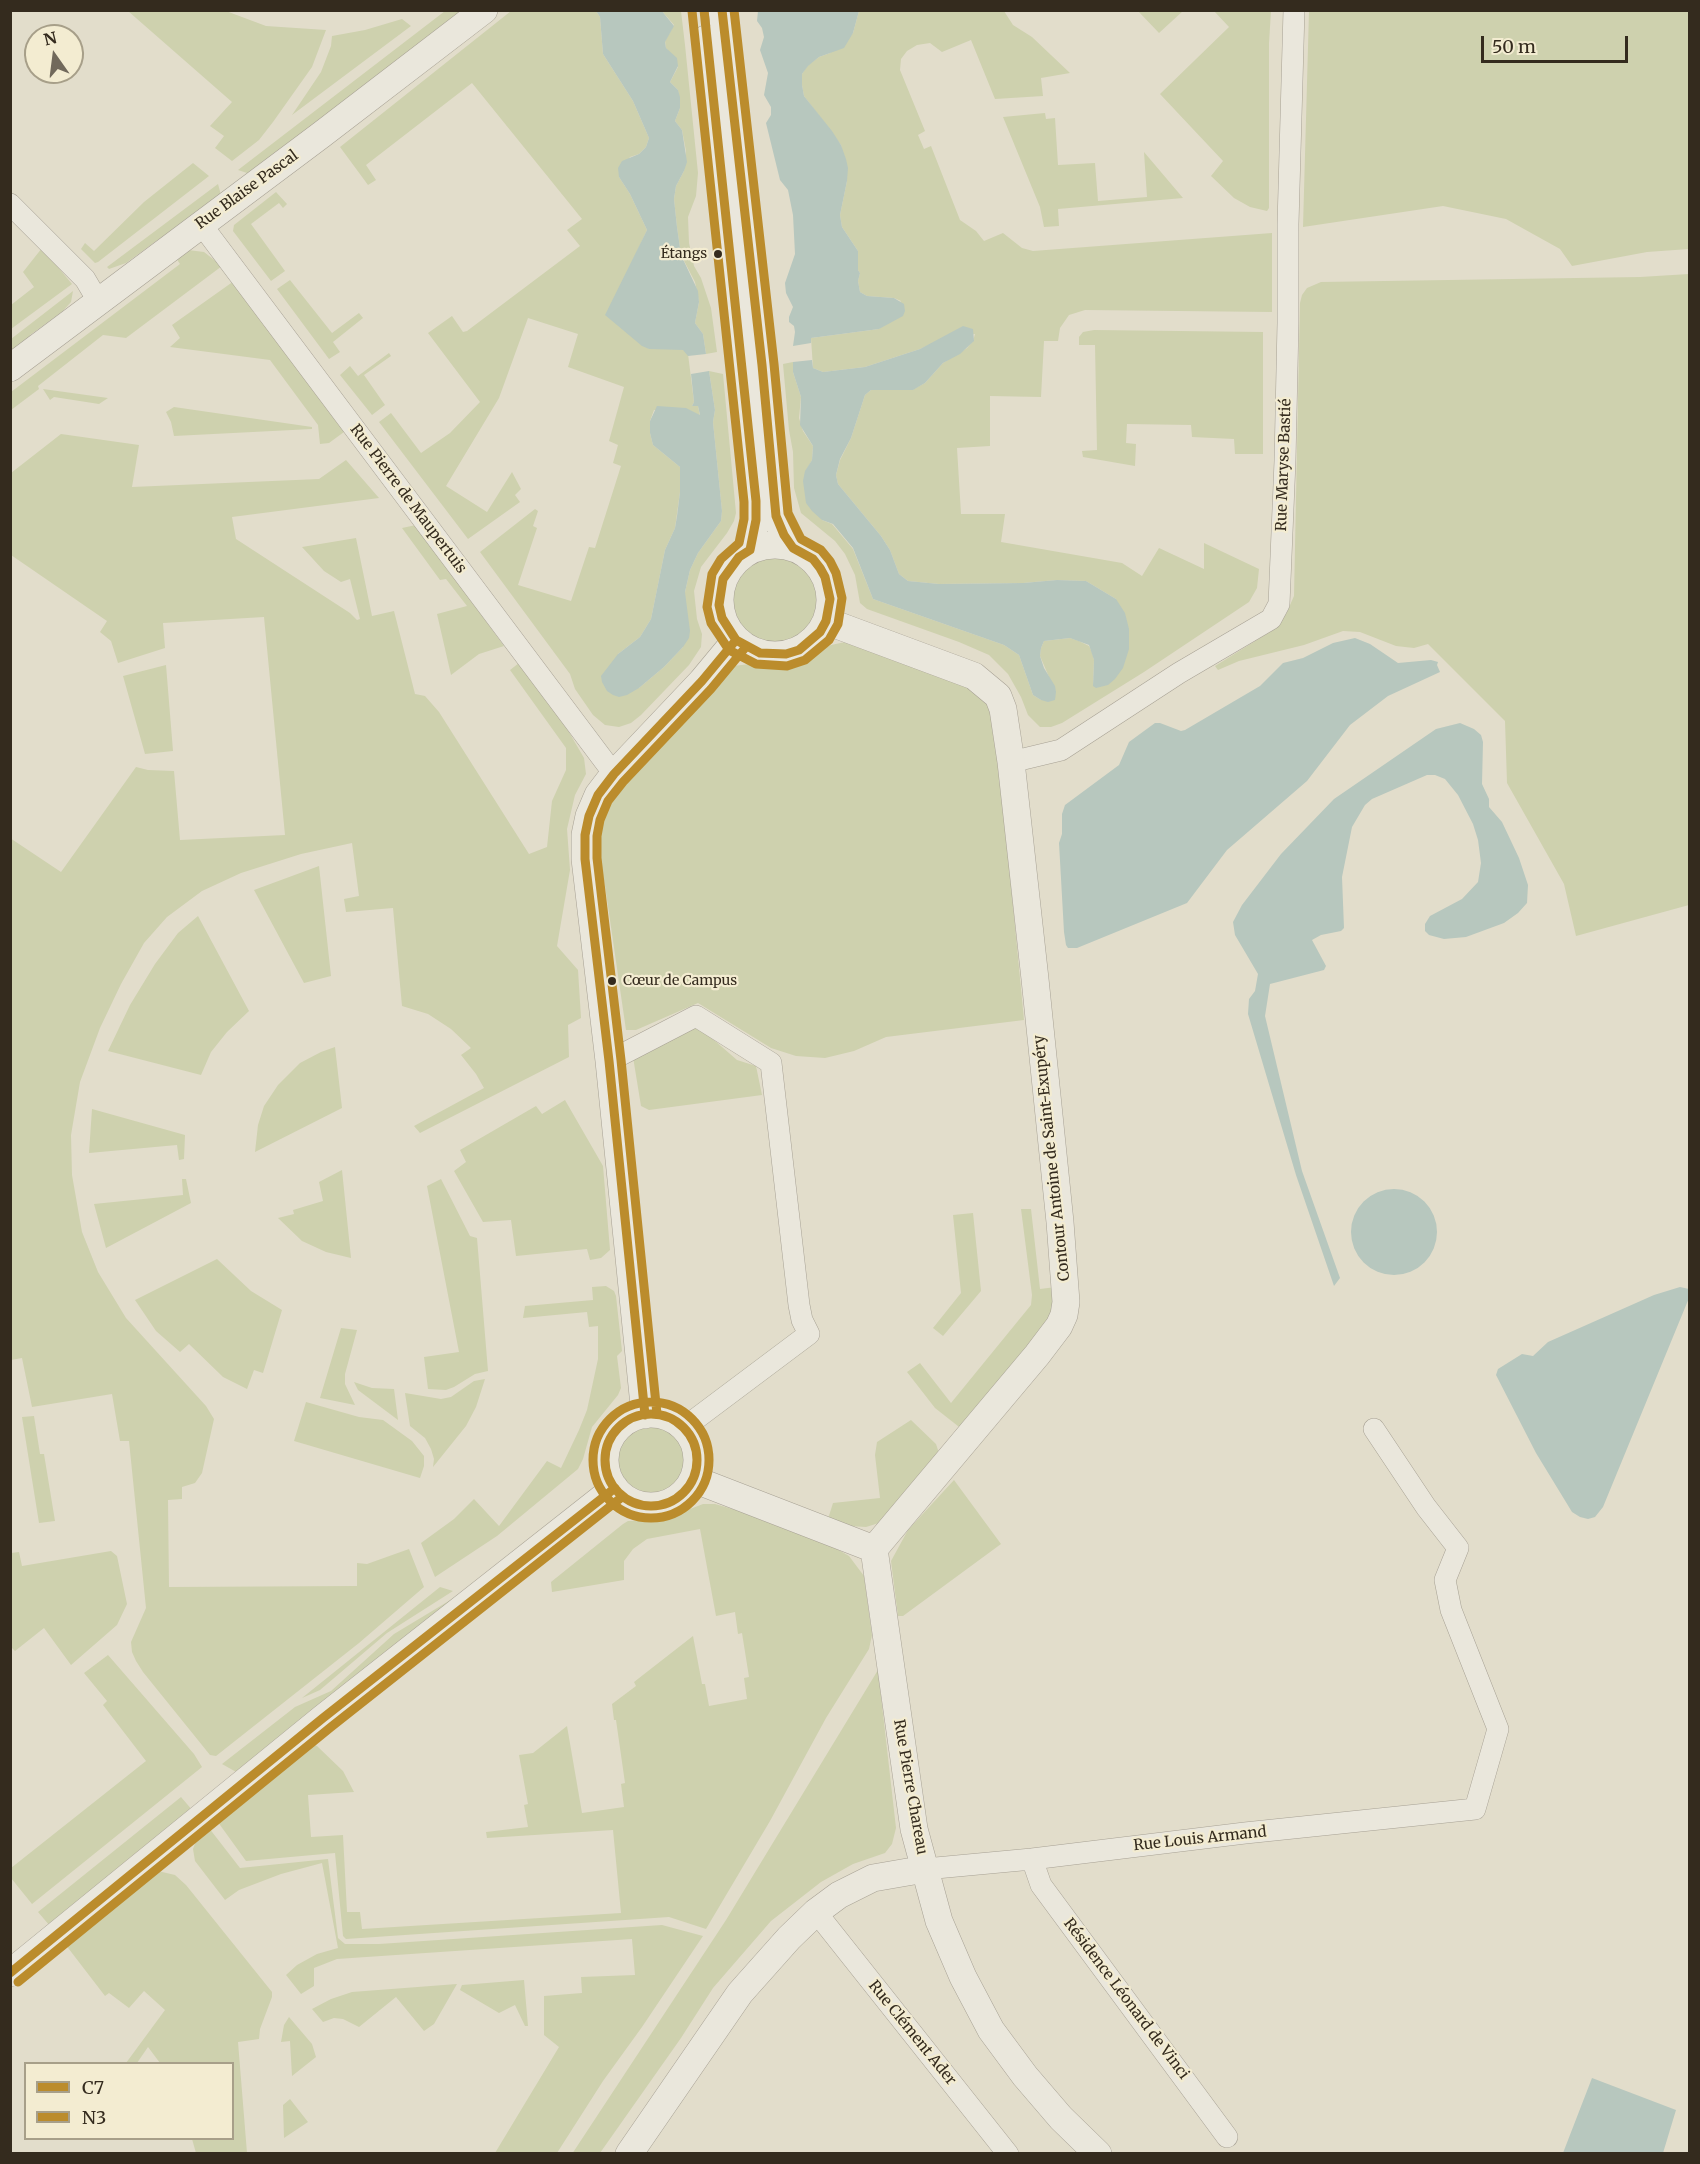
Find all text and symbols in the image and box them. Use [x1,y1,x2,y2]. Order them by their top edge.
north arrow [24,24,84,84]
scale bar [1484,24,1631,62]
text: N [42,27,59,50]
text: 50 m [1492,35,1536,58]
street label: Rue Blaise Pascal [192,147,302,233]
place label: Étangs [661,246,707,262]
marker: Étangs [712,248,724,260]
street label: Rue Maryse Bastié [1273,398,1295,532]
street label: Rue Pierre de Maupertuis [346,421,470,577]
place label: Cœur de Campus [623,973,737,989]
marker: Cœur de Campus [606,975,618,987]
street label: Contour Antoine de Saint-Exupéry [1030,1034,1074,1282]
street label: Rue Pierre Chareau [889,1718,931,1856]
street label: Rue Louis Armand [1133,1823,1267,1855]
street label: Résidence Léonard de Vinci [1060,1915,1192,2083]
street label: Rue Clément Ader [864,1977,960,2089]
legend [24,2062,234,2140]
text: C7 [82,2076,104,2099]
text: N3 [82,2106,106,2129]

